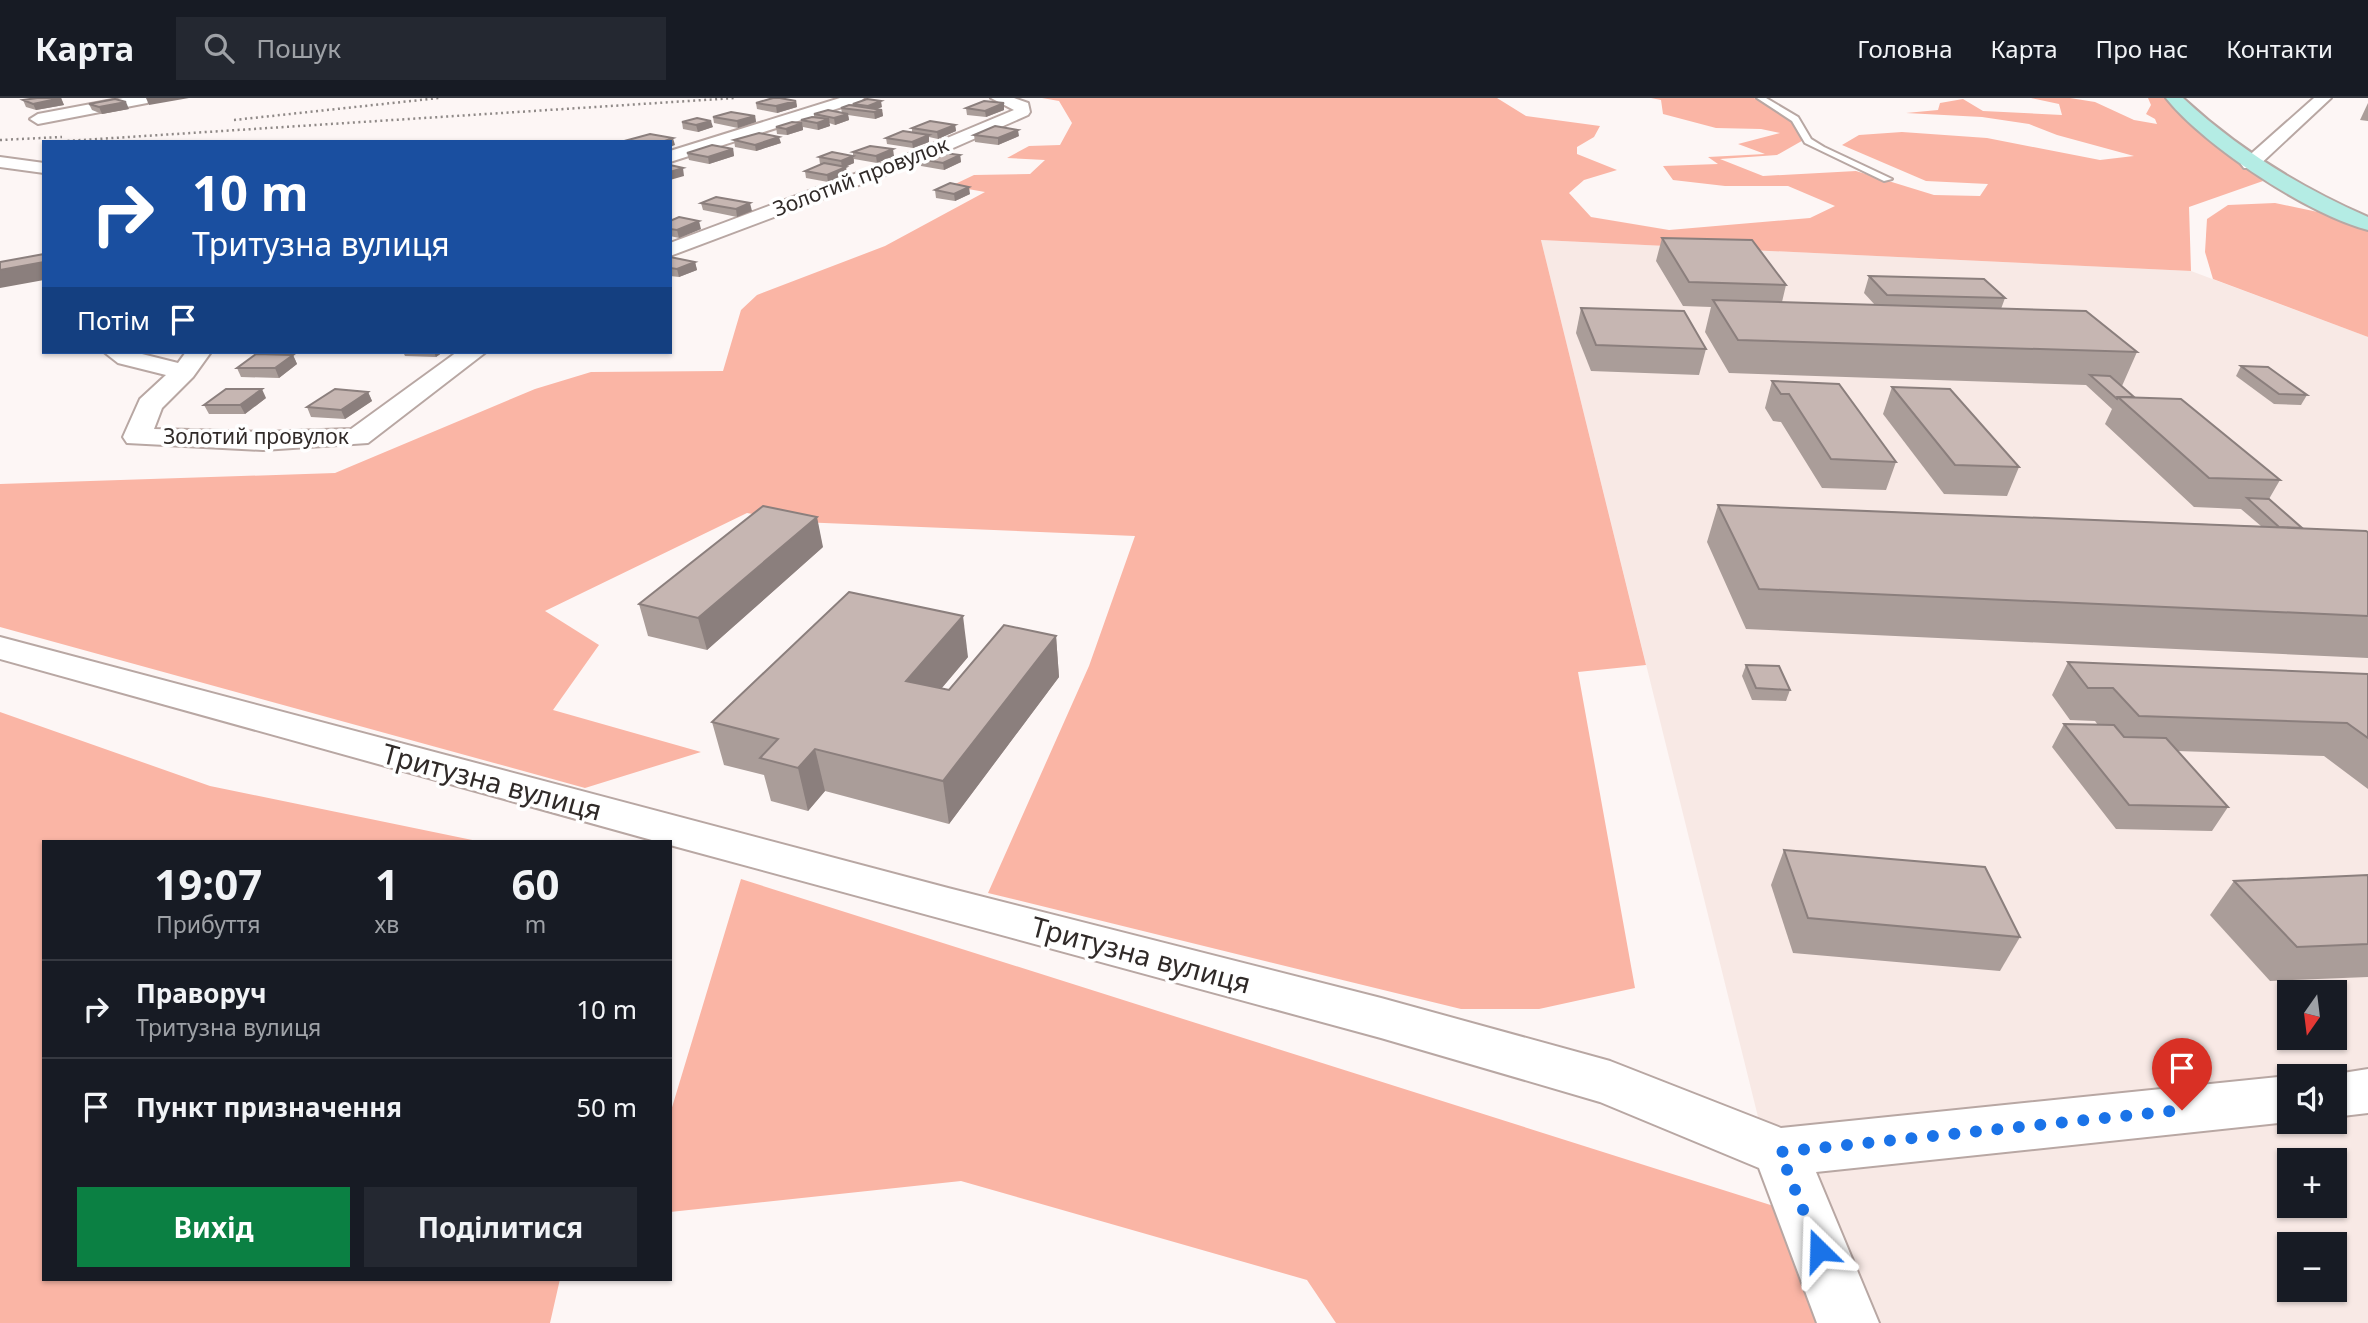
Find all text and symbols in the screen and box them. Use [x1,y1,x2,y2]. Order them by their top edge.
search box [176,17,666,80]
text: Карта [35,26,134,71]
icon: search [200,29,238,67]
text: Пошук [256,30,341,66]
text: Головна [1857,32,1953,65]
text: Карта [1991,32,2058,65]
text: Про нас [2096,32,2188,65]
text: Контакти [2226,32,2333,65]
street label: Золотий провулок [769,130,952,222]
text: 10 m [192,159,309,225]
icon: right [77,168,168,259]
text: Тритузна вулиця [192,222,450,265]
icon: arrive [164,301,202,339]
text: Потім [77,302,150,338]
street label: Золотий провулок [163,422,349,450]
street label: Тритузна вулиця [378,733,606,829]
text: 19:07 [154,855,262,912]
text: 1 [375,855,399,912]
text: 60 [512,855,560,912]
street label: Тритузна вулиця [1027,906,1255,1002]
text: Прибуття [156,908,261,940]
text: хв [375,908,399,940]
text: m [525,908,546,940]
text: Праворуч [136,975,267,1011]
north arrow [2277,980,2347,1050]
map controls [2277,980,2347,1302]
icon: right [77,990,115,1028]
text: 10 m [576,991,637,1027]
text: Тритузна вулиця [136,1011,321,1043]
pin [2152,1038,2212,1110]
icon: arrive [2163,1049,2201,1087]
button: sound [2277,1064,2347,1134]
icon: arrive [77,1088,115,1126]
text: Пункт призначення [136,1089,402,1125]
text: 50 m [576,1089,637,1125]
button: + [2277,1148,2347,1218]
button: Вихід [77,1187,350,1267]
button: Поділитися [364,1187,637,1267]
position arrow [1782,1213,1856,1287]
button: − [2277,1232,2347,1302]

